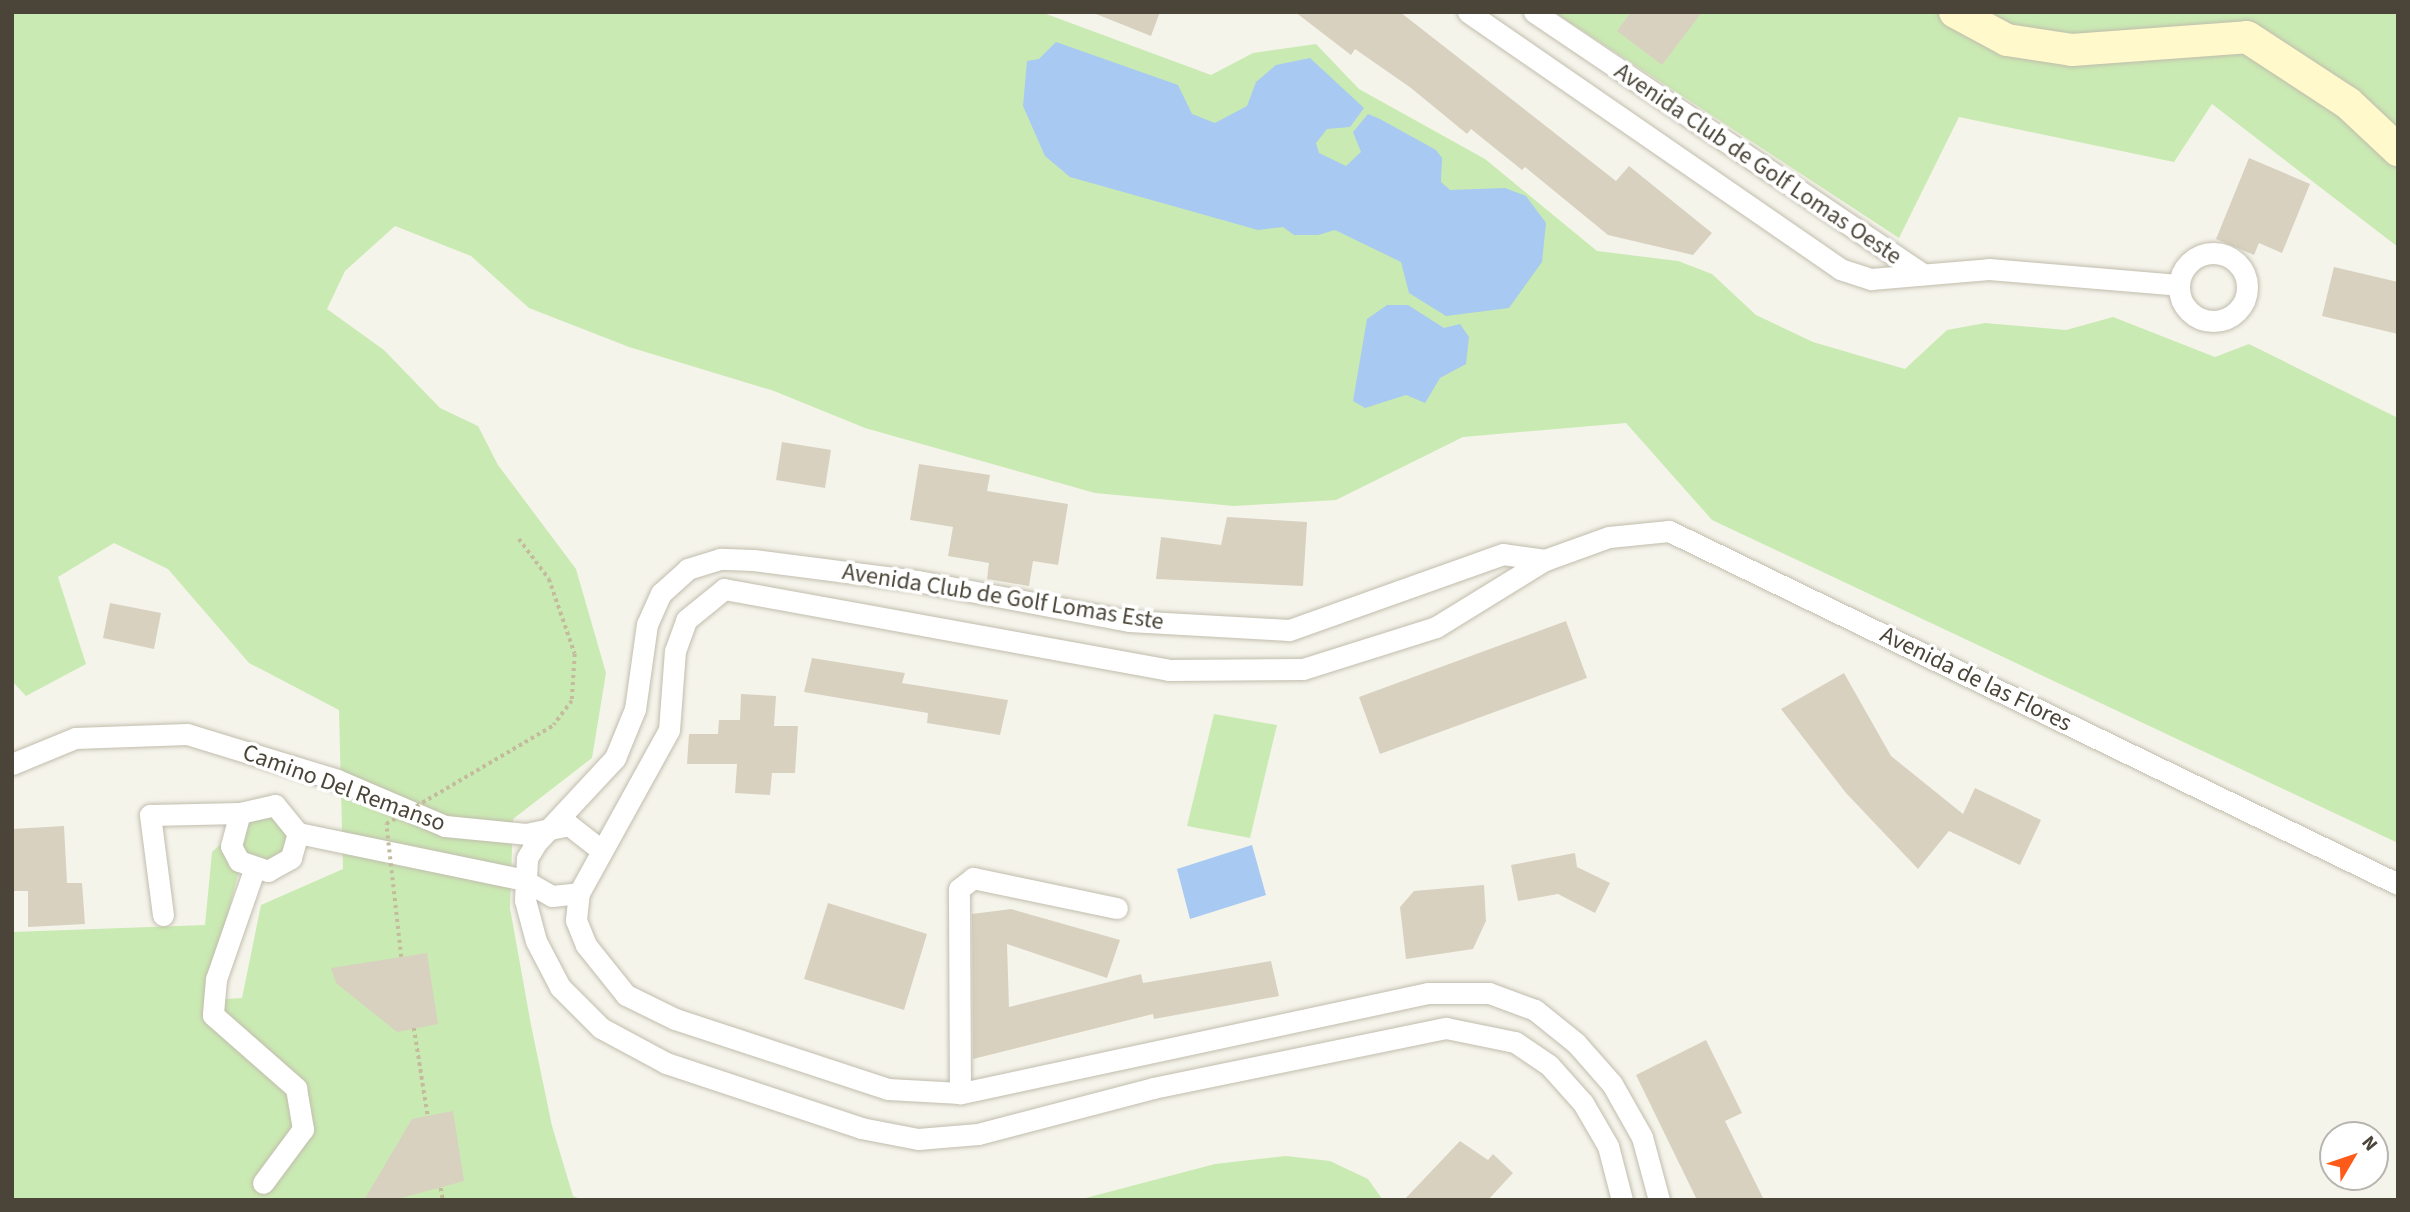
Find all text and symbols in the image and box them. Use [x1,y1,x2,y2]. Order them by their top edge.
street label: Avenida Club de Golf Lomas Oeste [1609,57,1907,271]
street label: Avenida Club de Golf Lomas Este [840,557,1166,637]
street label: Avenida de las Flores [1876,620,2076,738]
street label: Camino Del Remanso [239,738,449,838]
north arrow [2319,1121,2389,1191]
text: N [2355,1130,2384,1157]

